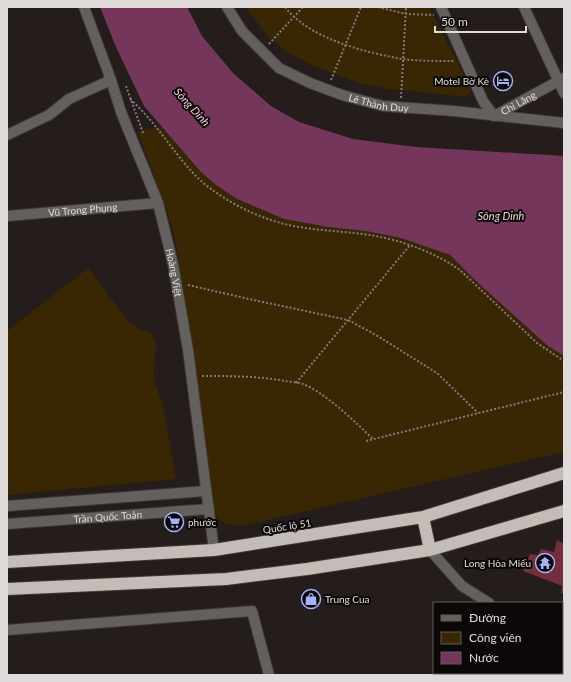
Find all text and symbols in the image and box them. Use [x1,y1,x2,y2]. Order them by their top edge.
scale bar [435,8,526,34]
text: 50 m [441,14,468,29]
hotel icon: Motel Bờ Kè [492,70,514,92]
place label: Motel Bờ Kè [434,75,489,87]
water label: Sông Dinh [172,85,213,129]
street label: Chi Lăng [498,89,538,117]
street label: Lê Thành Duy [348,91,410,114]
street label: Vũ Trọng Phụng [48,201,118,218]
water label: Sông Dinh [478,209,525,222]
street label: Hoàng Việt [163,247,185,298]
street label: Trần Quốc Toản [73,508,142,525]
supermarket icon: phước [163,511,185,533]
place label: phước [188,516,217,528]
street label: Quốc lộ 51 [262,516,312,536]
temple icon: Long Hòa Miếu [534,552,556,574]
place label: Long Hòa Miếu [464,557,531,569]
shop icon: Trung Cua [300,588,322,610]
place label: Trung Cua [325,593,370,605]
legend [433,602,563,674]
text: Đường [469,610,506,625]
text: Công viên [469,630,522,645]
text: Nước [469,650,499,665]

